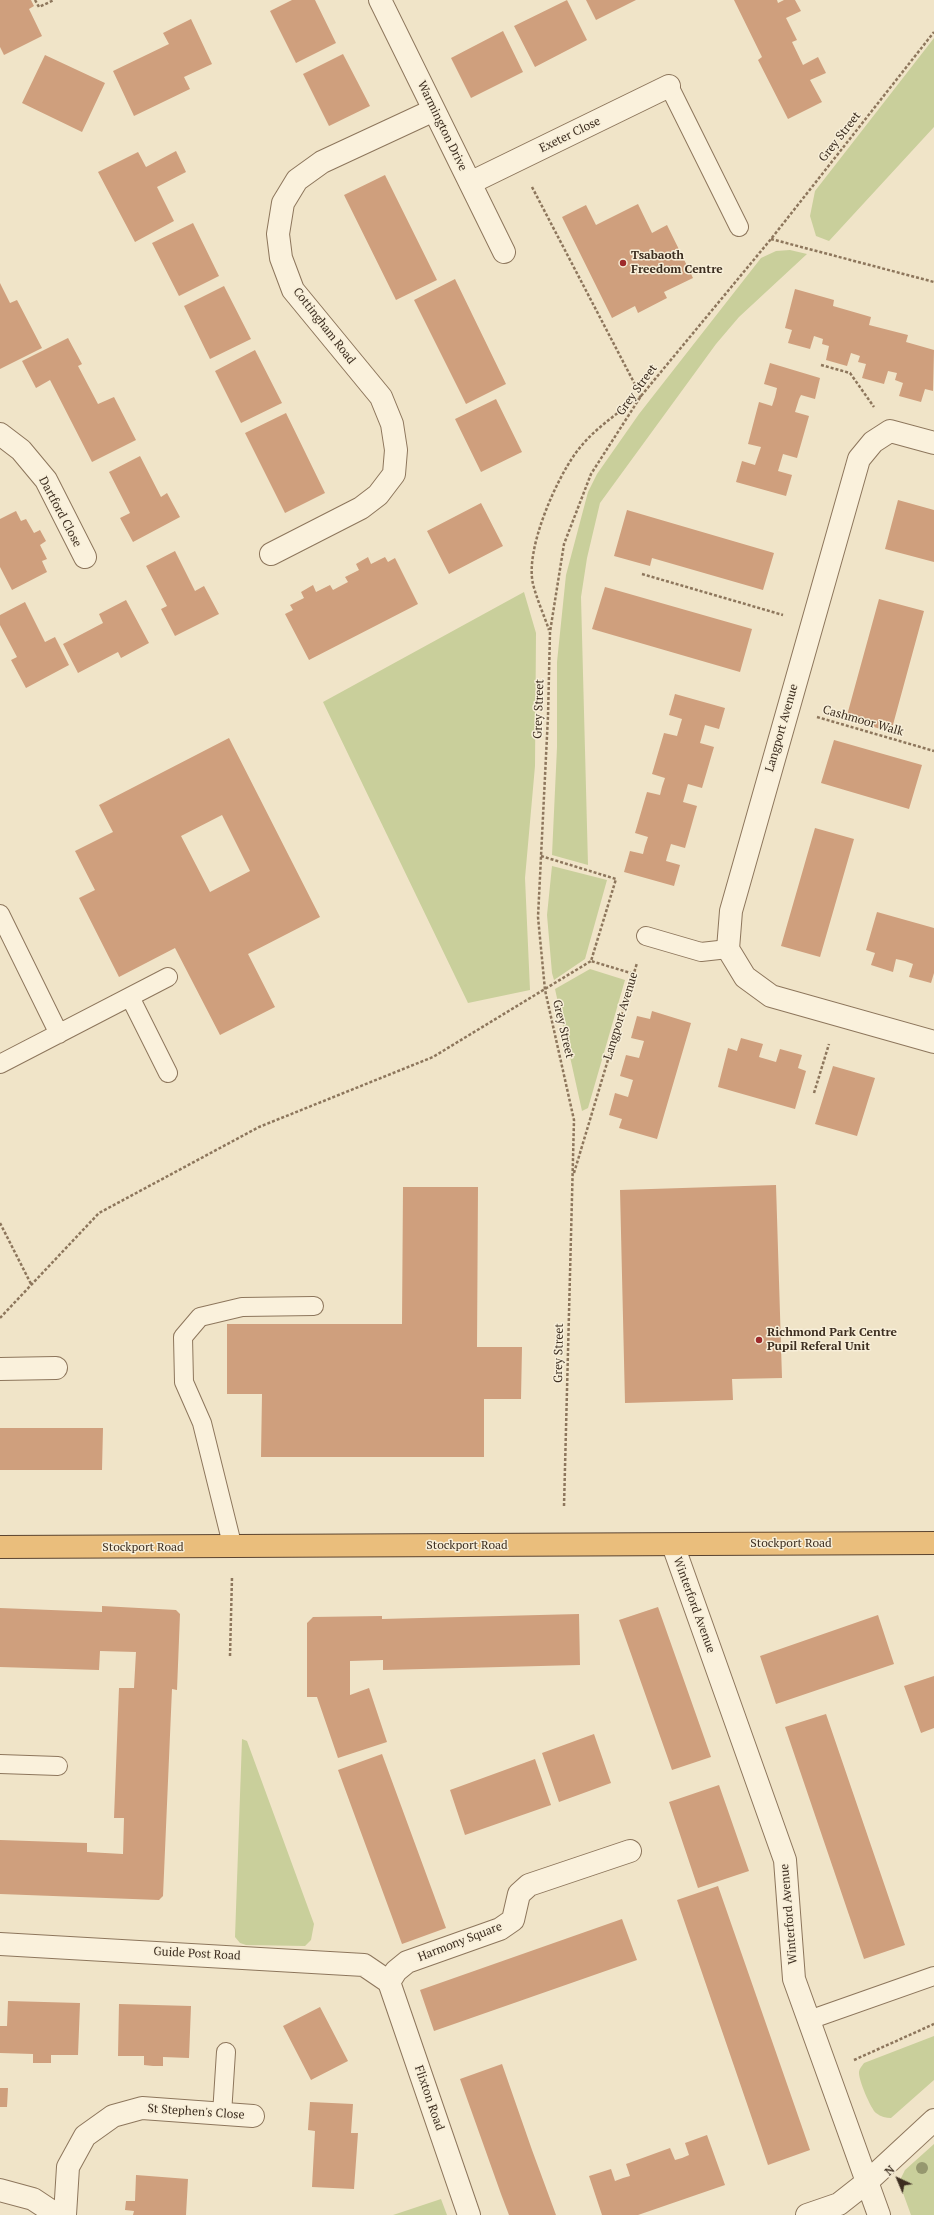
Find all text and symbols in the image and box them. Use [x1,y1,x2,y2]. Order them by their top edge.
street label: Warmington Drive [414,79,470,173]
street label: Grey Street [816,109,864,165]
street label: Exeter Close [537,114,603,156]
place label: Tsabaoth Freedom Centre [631,249,723,277]
marker: Tsabaoth Freedom Centre [618,258,628,268]
street label: Cottingham Road [290,285,358,367]
street label: Grey Street [614,362,660,418]
street label: Dartford Close [35,474,85,550]
street label: Grey Street [531,679,547,739]
street label: Langport Avenue [763,682,801,774]
street label: Cashmoor Walk [821,703,905,739]
street label: Langport Avenue [601,970,641,1062]
street label: Grey Street [549,998,577,1060]
street label: Grey Street [551,1323,567,1383]
place label: Richmond Park Centre Pupil Referal Unit [767,1326,897,1354]
marker: Richmond Park Centre Pupil Referal Unit [754,1335,764,1345]
street label: Stockport Road [750,1537,832,1551]
street label: Stockport Road [426,1539,508,1553]
street label: Stockport Road [102,1541,184,1555]
street label: Winterford Avenue [670,1555,718,1655]
street label: Winterford Avenue [777,1863,801,1965]
street label: Harmony Square [416,1919,504,1965]
street label: Guide Post Road [153,1945,241,1963]
street label: Flixton Road [411,2064,447,2132]
street label: St Stephen's Close [147,2101,245,2123]
north arrow [878,2159,918,2199]
text: N [882,2162,898,2178]

